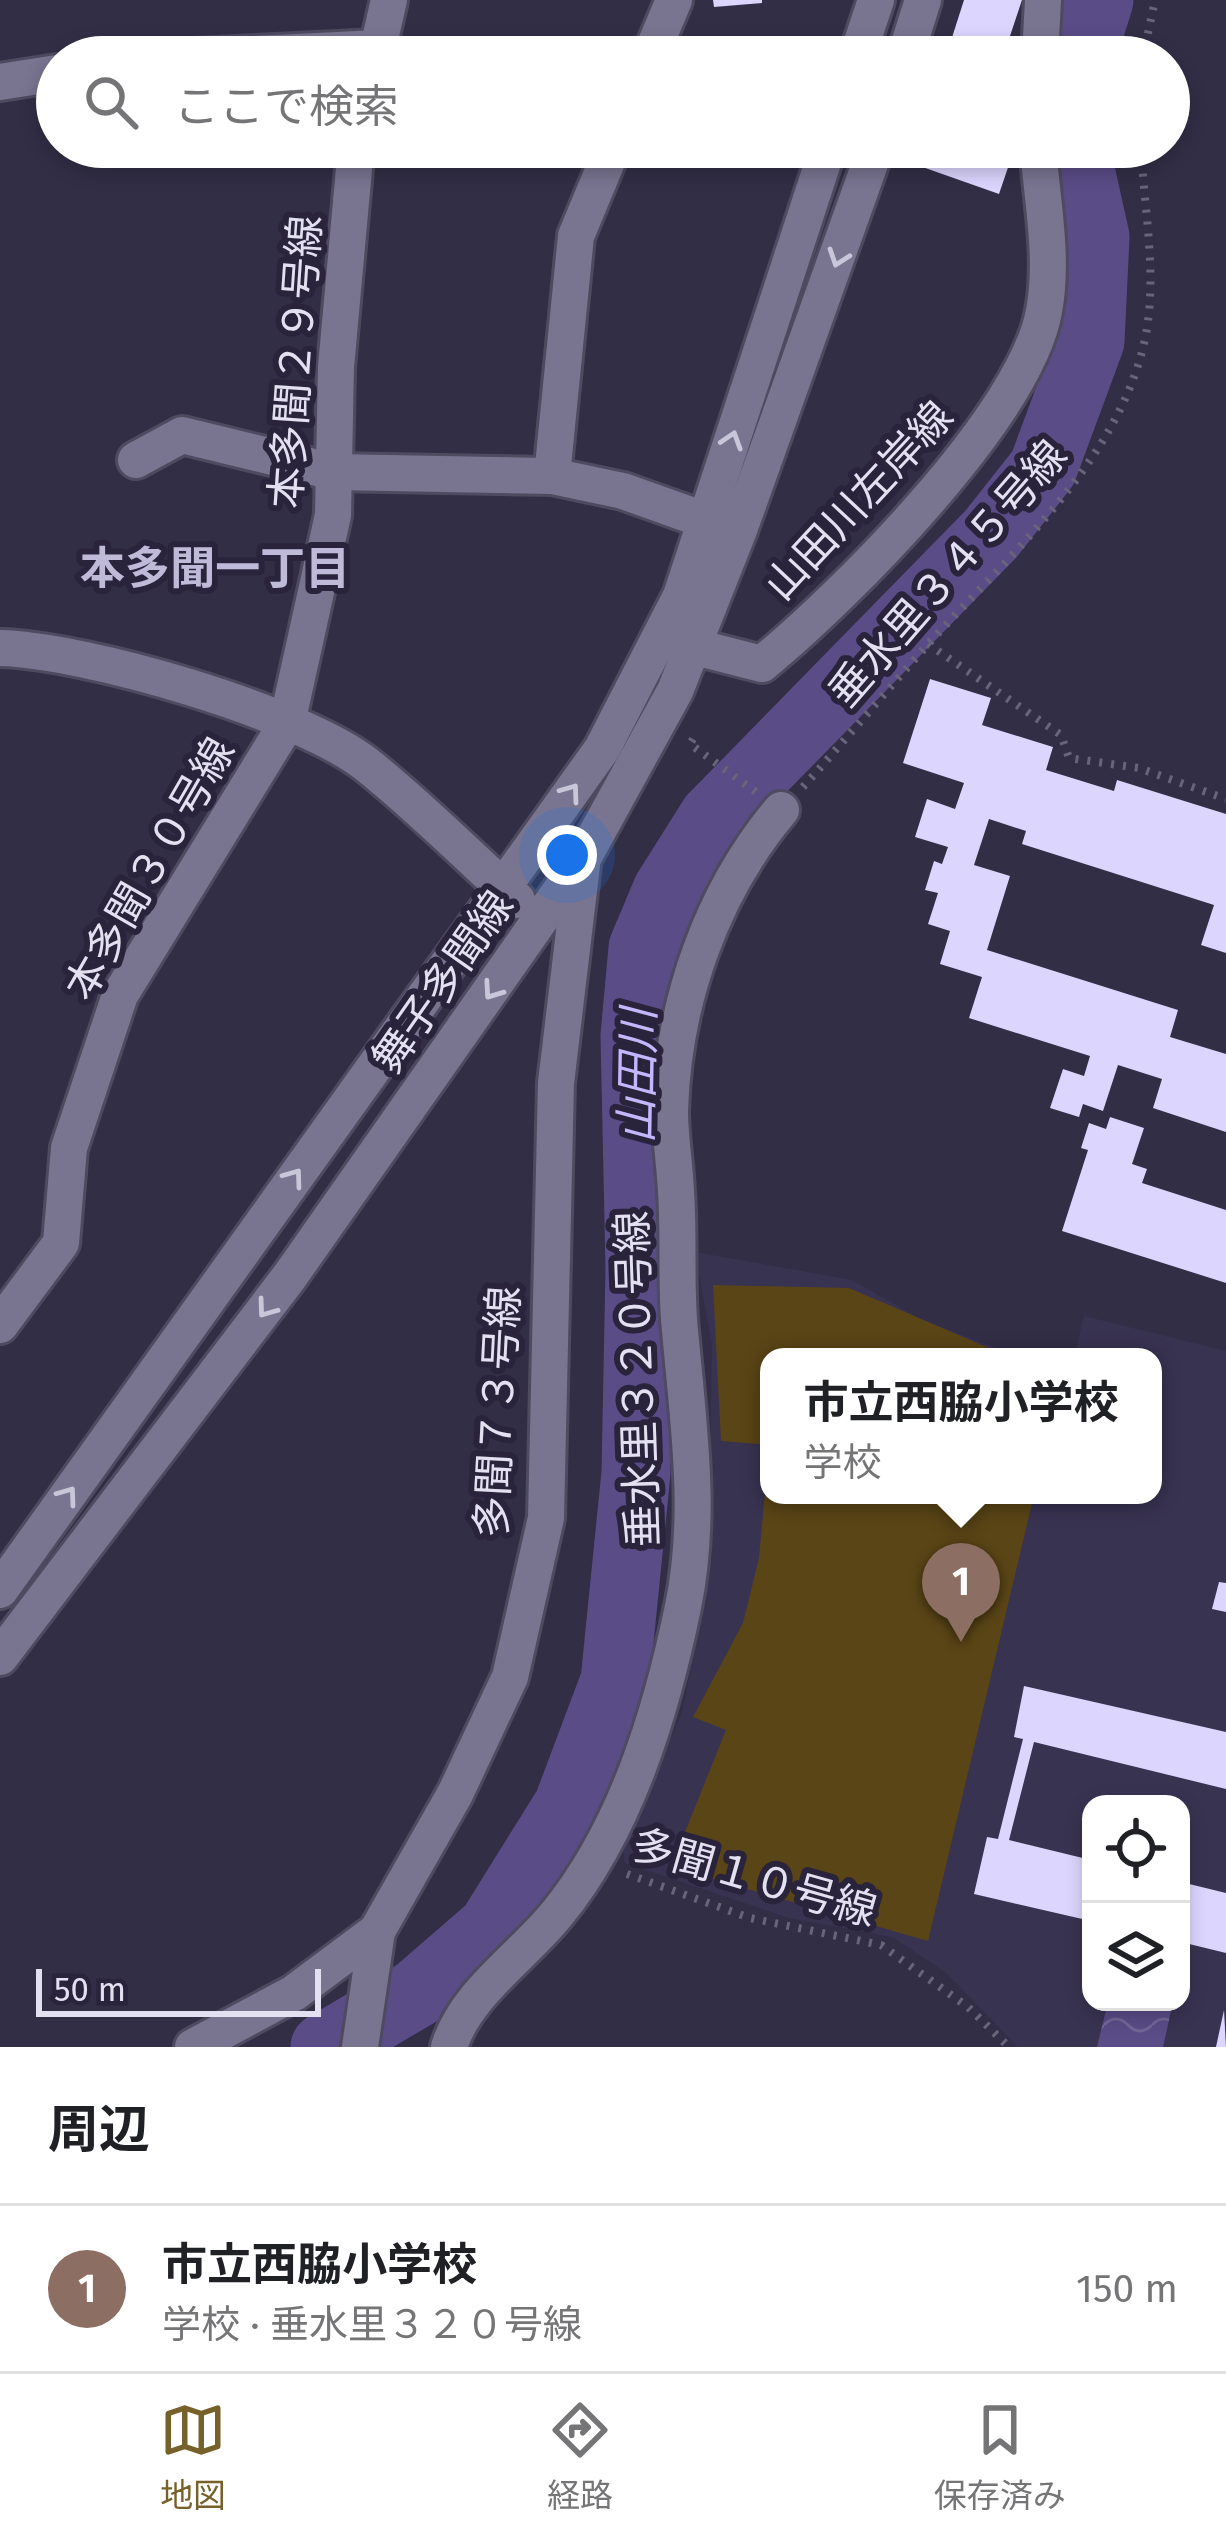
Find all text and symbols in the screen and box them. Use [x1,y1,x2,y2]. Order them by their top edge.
search box [36,36,1190,168]
icon: search [78,69,144,135]
text: ここで検索 [174,80,399,134]
street label: 本多聞２９号線 [261,214,331,510]
one-way arrow [828,247,853,268]
street label: 山田川左岸線 [755,392,963,610]
one-way arrow [718,430,743,451]
street label: 垂水里３４５号線 [819,431,1077,717]
district label: 本多聞一丁目 [80,542,350,596]
street label: 本多聞３０号線 [55,729,245,1009]
one-way arrow [556,784,578,805]
your location [537,825,597,885]
street label: 舞子多聞線 [362,882,524,1082]
one-way arrow [484,978,506,1000]
water label: 山田川 [610,1004,666,1144]
one-way arrow [280,1169,302,1190]
street label: 垂水里３２０号線 [607,1210,669,1548]
street label: 多聞７３号線 [466,1285,530,1539]
one-way arrow [259,1296,281,1317]
popup [760,1348,1162,1504]
text: 市立西脇小学校 [803,1376,1119,1430]
text: 学校 [803,1440,882,1486]
one-way arrow [54,1486,76,1508]
pin: 1 [922,1543,1000,1642]
map controls [1082,1795,1190,2011]
button: locate [1082,1795,1190,1903]
street label: 多聞１０号線 [626,1819,882,1937]
button: layers [1082,1903,1190,2011]
scale bar [36,1963,321,2016]
text: 50 m [54,1970,126,2010]
text: 周辺 [48,2099,150,2161]
text: 市立西脇小学校 [162,2238,477,2292]
text: 1 [78,2266,96,2312]
text: 150 m [1076,2266,1178,2312]
text: 学校 · 垂水里３２０号線 [162,2302,582,2348]
tab: 地図 [160,2397,226,2517]
tab: 経路 [547,2397,613,2517]
tab: 保存済み [934,2397,1066,2517]

